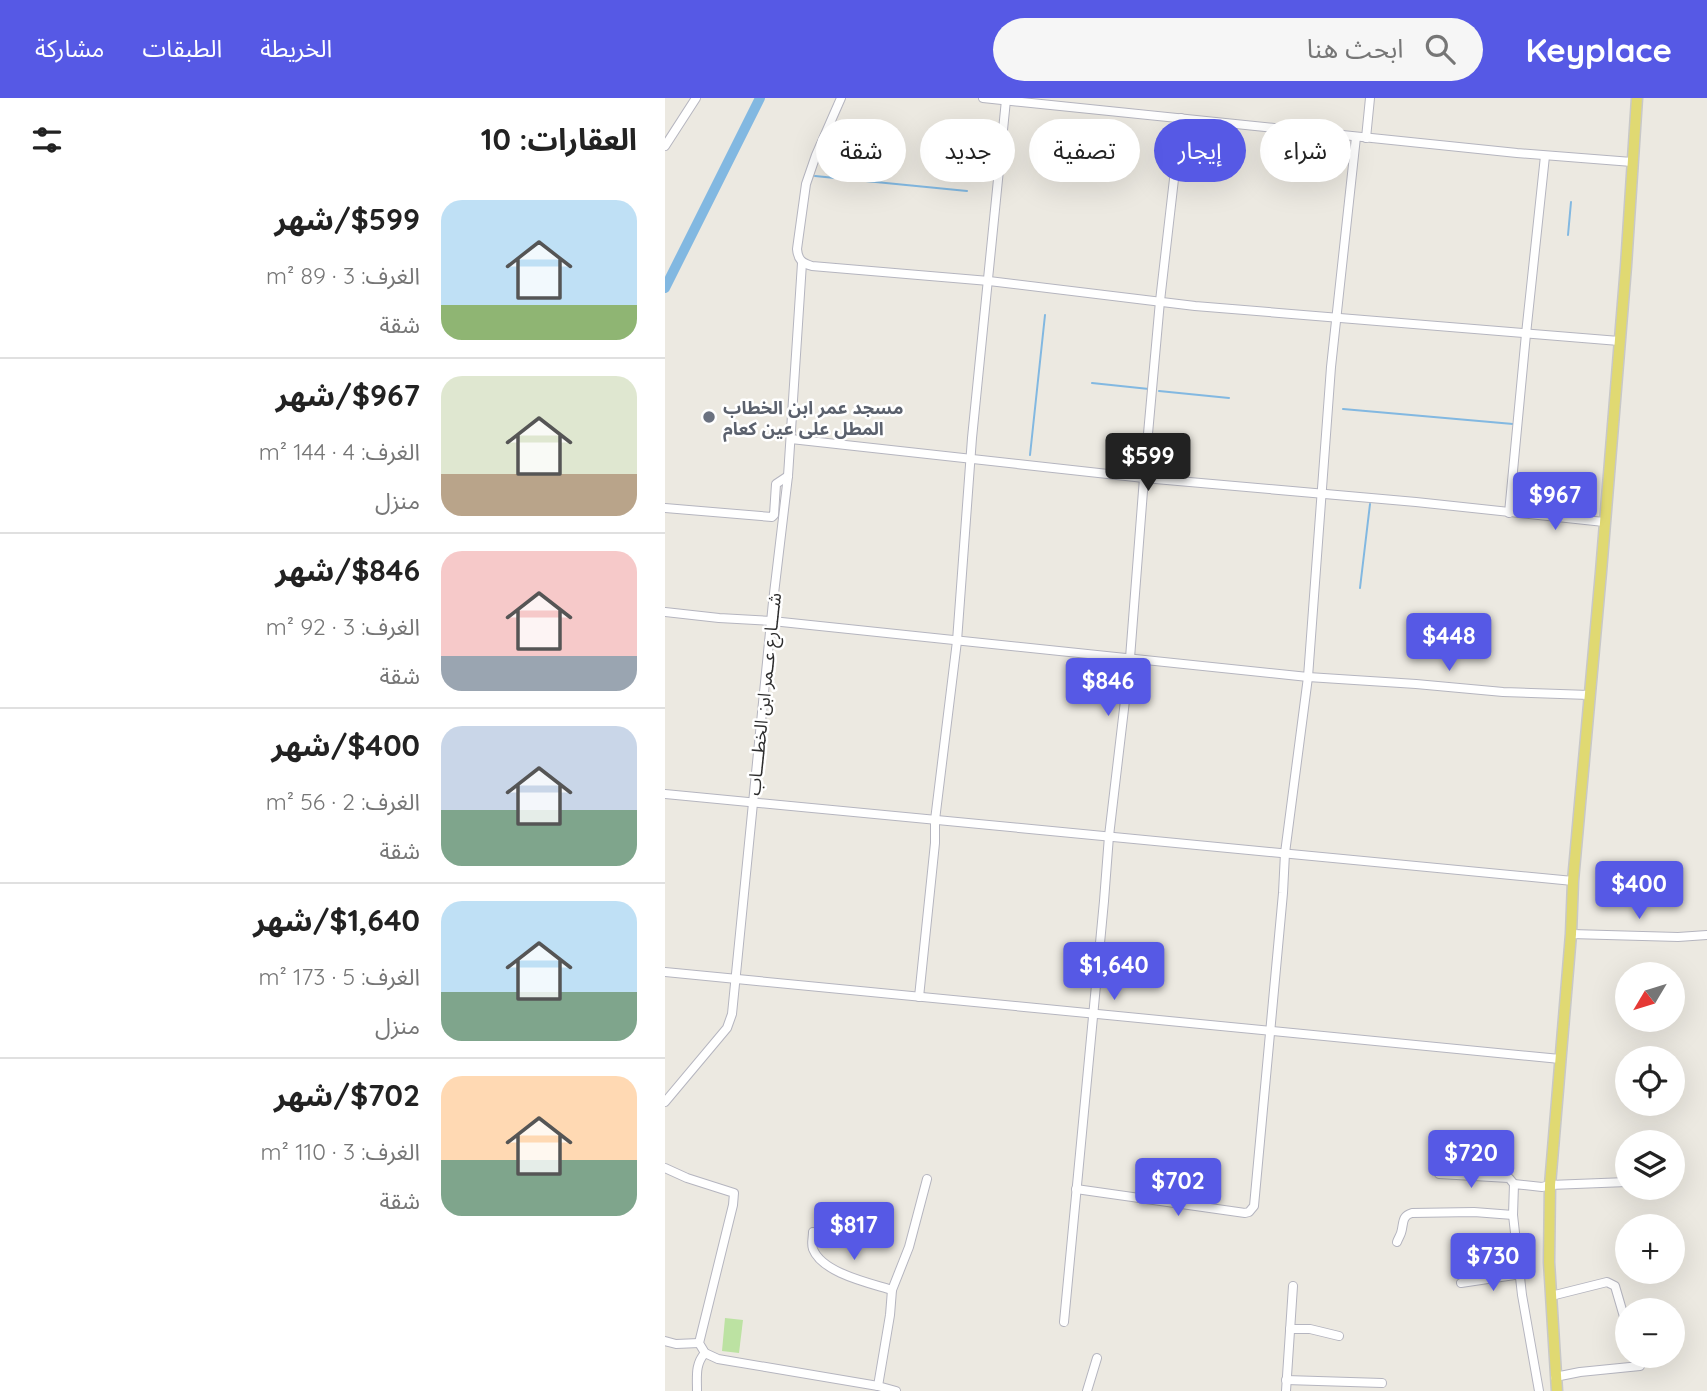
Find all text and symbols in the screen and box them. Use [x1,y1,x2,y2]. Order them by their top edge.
search box [993,18,1483,81]
text: Keyplace [1525,29,1672,70]
icon: search [1421,30,1459,68]
text: ابحث هنا [1307,32,1403,65]
text: مشاركة [35,33,104,63]
text: الطبقات [142,33,222,63]
text: الخريطة [260,33,332,63]
chip: شقة [816,119,906,182]
chip: جديد [920,119,1015,182]
chip: تصفية [1029,119,1140,182]
chip: إيجار [1154,119,1246,182]
chip: شراء [1260,119,1351,182]
text: العقارات: 10 [481,120,637,158]
icon: filters [28,121,66,159]
text: $599/شهر [275,200,420,238]
icon: home [497,228,581,312]
text: الغرف: 3 · 89 m² [266,261,420,290]
text: شقة [379,310,420,339]
text: $967/شهر [276,376,420,414]
place label: مسجد عمر ابن الخطاب المطل على عين كعام [723,396,903,442]
icon: home [497,404,581,488]
marker: مسجد عمر ابن الخطاب المطل على عين كعام [701,409,717,425]
pin: $599 [1107,434,1189,493]
text: الغرف: 4 · 144 m² [259,437,420,466]
text: $599 [1121,441,1175,470]
pin: $967 [1514,472,1596,532]
text: $967 [1529,480,1581,509]
text: منزل [375,486,420,515]
text: $846/شهر [275,551,420,589]
icon: home [497,579,581,663]
street label: شــــارع عــمر ابن الخطــــاب [742,592,789,797]
text: الغرف: 3 · 92 m² [266,612,420,641]
pin: $448 [1408,614,1490,673]
text: $448 [1422,621,1476,650]
pin: $846 [1067,658,1149,718]
text: شقة [379,661,420,690]
text: $846 [1082,666,1134,695]
text: $400/شهر [271,726,420,764]
icon: home [497,754,581,838]
text: الغرف: 2 · 56 m² [266,787,420,816]
text: شقة [379,836,420,865]
pin: $400 [1598,862,1680,921]
text: $400 [1611,869,1667,898]
text: $1,640/شهر [253,901,420,939]
icon: home [497,929,581,1013]
pin: $1,640 [1057,942,1171,1002]
text: $1,640 [1079,950,1149,979]
text: الغرف: 5 · 173 m² [258,962,420,991]
north arrow [1615,962,1685,1032]
map controls [1615,962,1685,1368]
text: منزل [375,1011,420,1040]
button: locate [1615,1046,1685,1116]
text: $702/شهر [274,1076,420,1114]
icon: home [497,1104,581,1188]
pin: $720 [1430,1130,1512,1190]
button: layers [1615,1130,1685,1200]
text: الغرف: 3 · 110 m² [261,1137,420,1166]
text: $720 [1444,1138,1498,1167]
pin: $702 [1137,1158,1219,1218]
text: $702 [1151,1166,1205,1195]
text: شقة [379,1186,420,1215]
pin: $817 [813,1202,895,1262]
text: $817 [830,1210,878,1239]
button: + [1615,1214,1685,1284]
pin: $730 [1452,1234,1534,1293]
text: $730 [1467,1241,1519,1270]
button: − [1615,1298,1685,1368]

